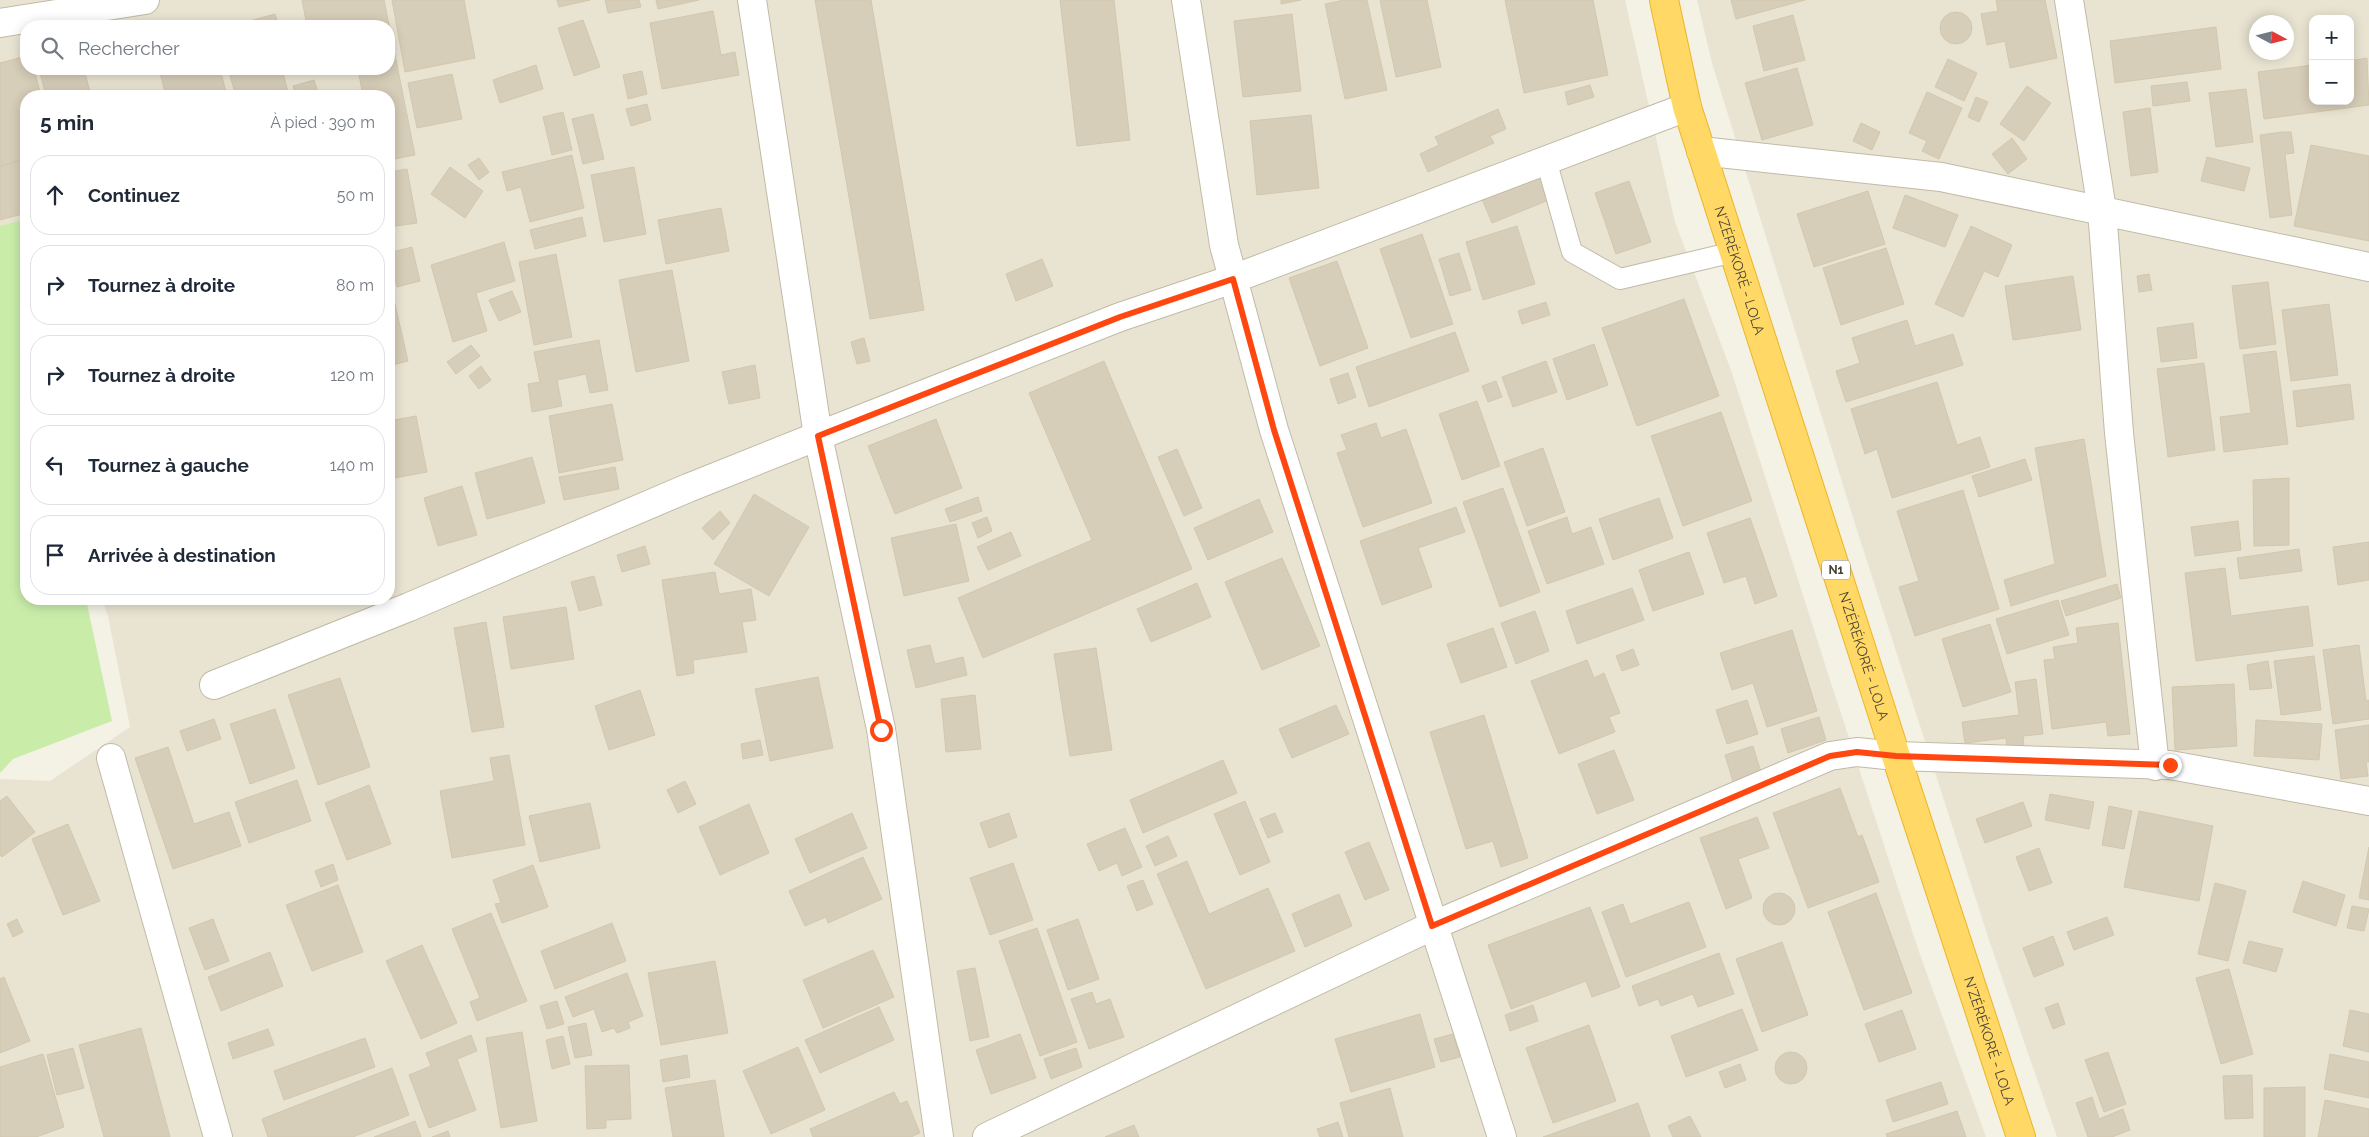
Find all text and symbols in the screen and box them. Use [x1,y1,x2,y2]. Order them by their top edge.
north arrow [2249,15,2294,60]
map controls [2309,15,2354,105]
button: + [2309,15,2354,60]
search box [20,20,395,75]
icon: search [38,34,66,62]
text: Rechercher [78,37,180,59]
button: − [2309,60,2354,105]
text: 5 min [40,110,94,135]
text: À pied · 390 m [270,113,375,132]
icon: ahead [41,181,69,209]
text: Continuez [88,184,180,206]
text: 50 m [337,186,374,205]
street label: N'ZÉRÉKORÉ - LOLA [1711,204,1768,337]
icon: right [41,271,69,299]
text: Tournez à droite [88,274,235,296]
text: 80 m [336,276,374,295]
icon: right [41,361,69,389]
text: Tournez à droite [88,364,235,386]
text: 120 m [330,366,374,385]
icon: left [41,451,69,479]
text: Tournez à gauche [88,454,249,476]
text: 140 m [330,456,374,475]
icon: arrive [41,541,69,569]
text: Arrivée à destination [88,544,276,566]
road number: N1 [1822,560,1850,580]
street label: N'ZÉRÉKORÉ - LOLA [1836,589,1892,723]
route start [870,719,893,742]
route end [2159,754,2182,777]
street label: N'ZÉRÉKORÉ - LOLA [1961,975,2018,1108]

